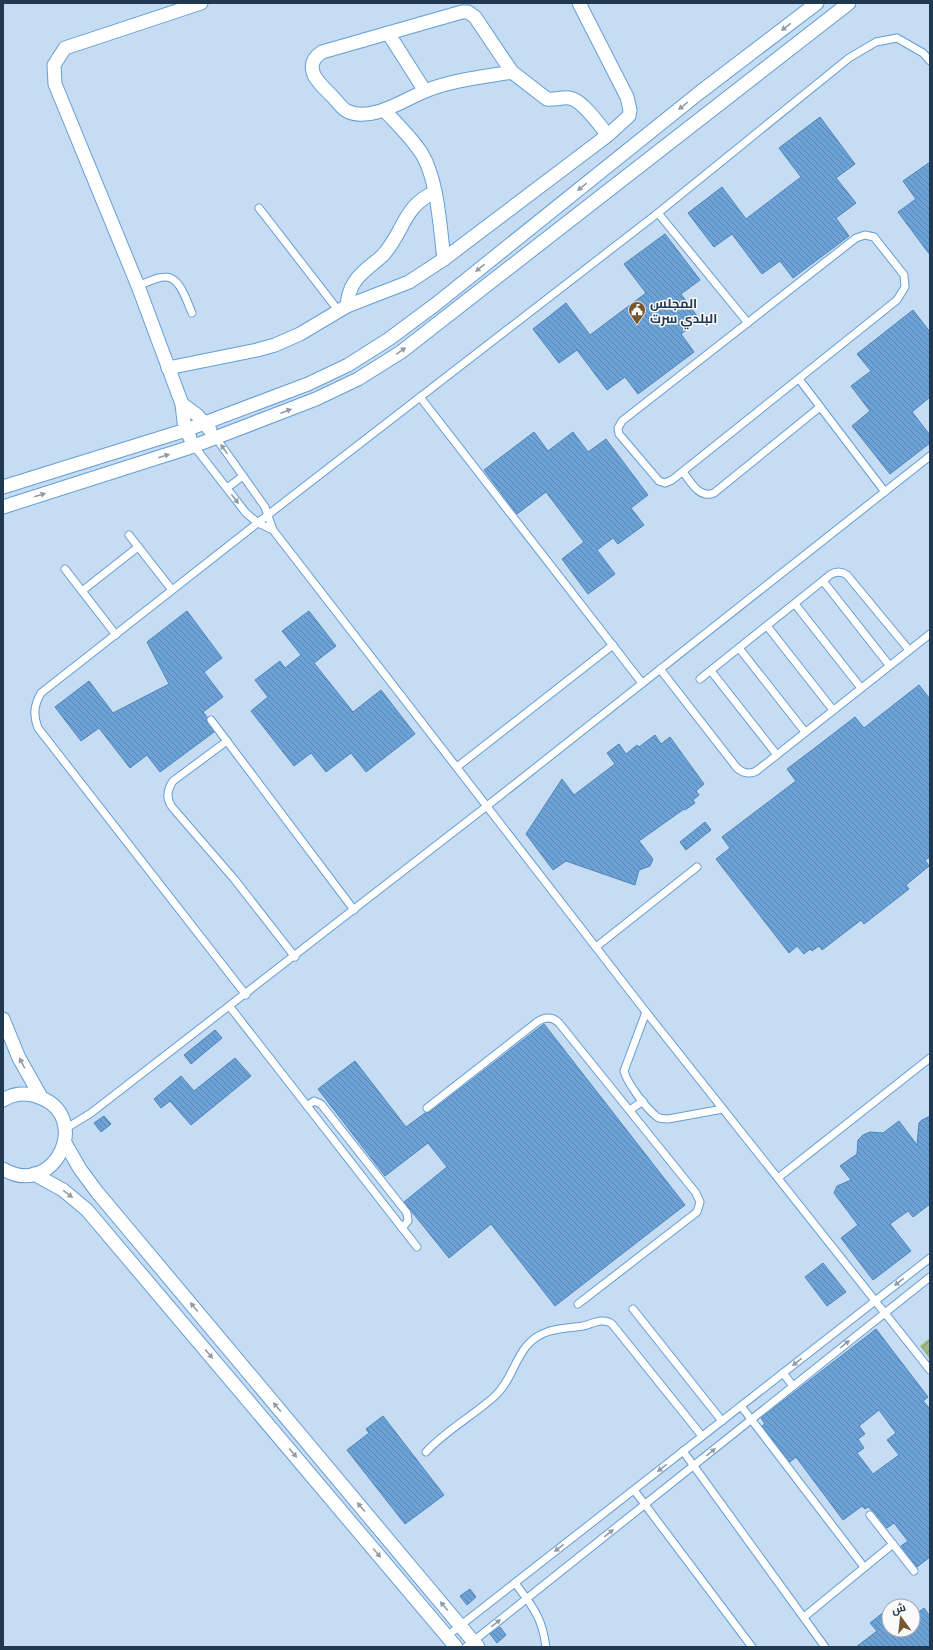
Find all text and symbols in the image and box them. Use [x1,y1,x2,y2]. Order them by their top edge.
one-way arrow [781,22,792,31]
one-way arrow [678,102,689,110]
one-way arrow [576,183,587,191]
one-way arrow [475,264,486,272]
place label: المجلس البلدي سرت [650,297,717,330]
public building icon: المجلس البلدي سرت [627,300,647,325]
one-way arrow [396,347,406,355]
one-way arrow [280,407,292,413]
one-way arrow [220,444,228,455]
one-way arrow [159,453,171,459]
one-way arrow [35,492,47,498]
one-way arrow [231,494,240,505]
one-way arrow [19,1058,25,1069]
one-way arrow [63,1189,73,1197]
one-way arrow [894,1277,905,1286]
one-way arrow [189,1302,198,1313]
one-way arrow [839,1340,850,1349]
one-way arrow [205,1349,214,1359]
one-way arrow [791,1358,802,1366]
one-way arrow [273,1402,282,1412]
one-way arrow [705,1447,716,1456]
one-way arrow [288,1448,297,1459]
one-way arrow [656,1464,667,1472]
one-way arrow [356,1501,365,1512]
one-way arrow [603,1528,614,1537]
one-way arrow [554,1544,565,1553]
one-way arrow [372,1547,381,1558]
north arrow [881,1598,921,1638]
one-way arrow [440,1601,449,1612]
text: ش [890,1601,907,1618]
one-way arrow [491,1618,502,1627]

